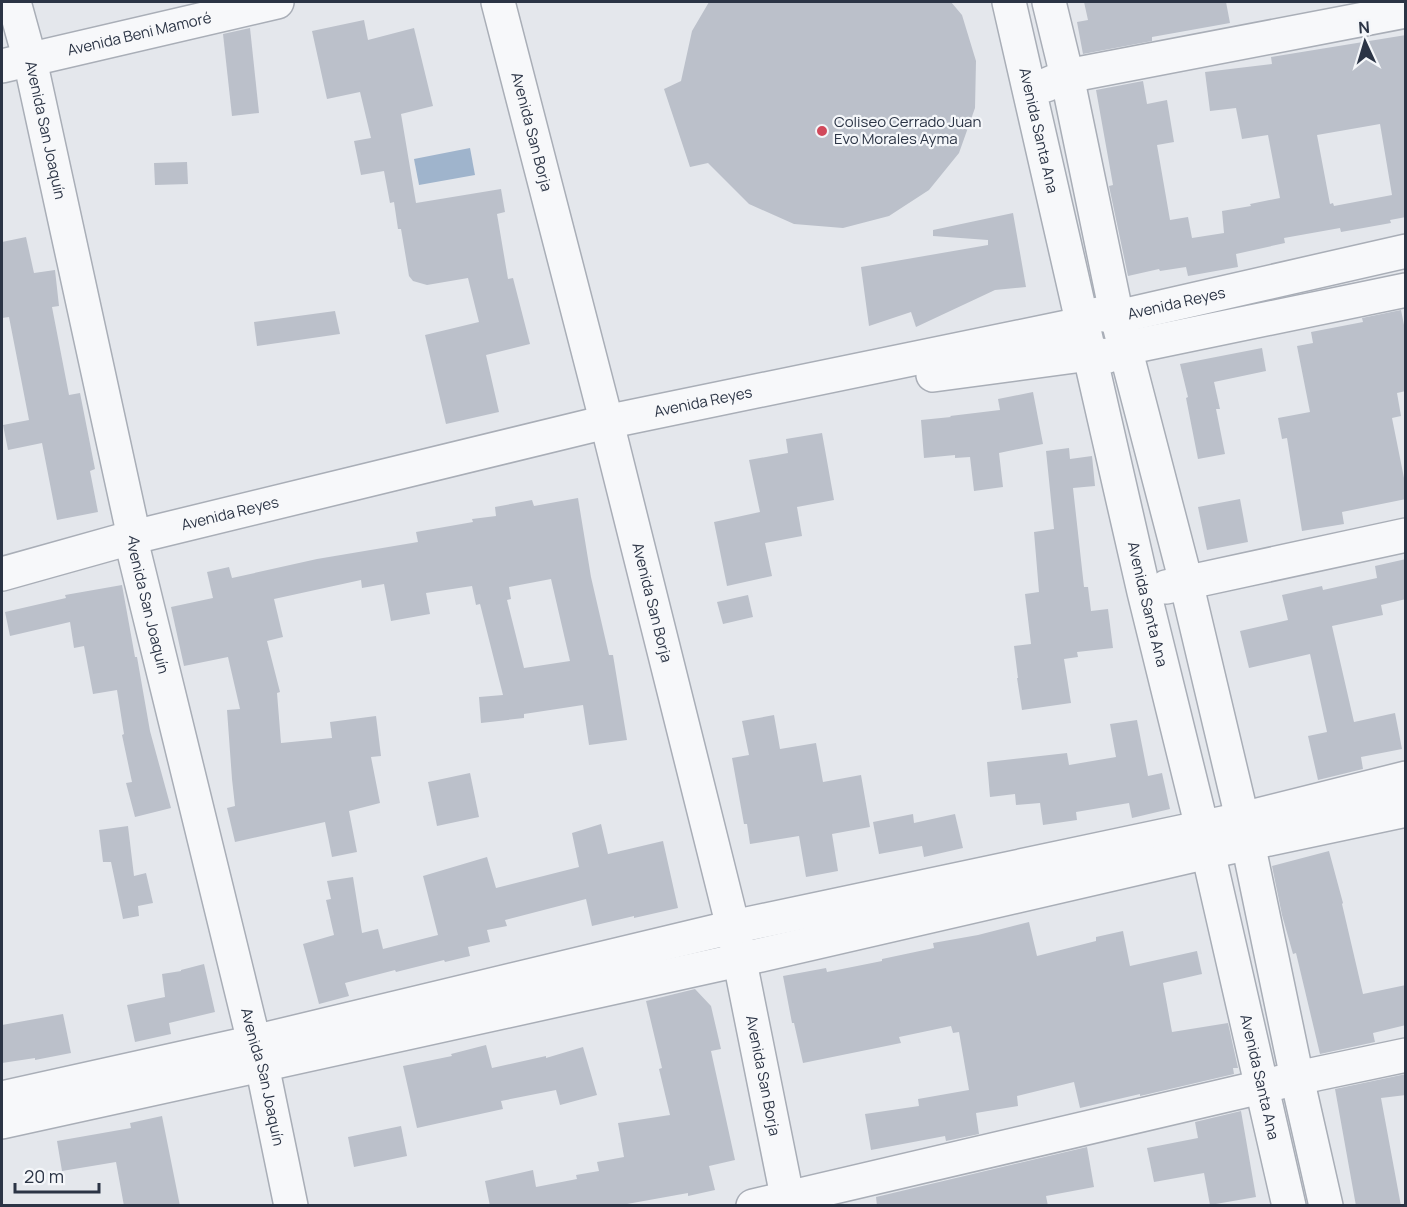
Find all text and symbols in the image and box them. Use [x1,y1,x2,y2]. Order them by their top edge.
street label: Avenida Beni Mamoré [65,7,214,60]
north arrow [1335,12,1395,72]
text: N [1357,16,1370,38]
street label: Avenida San Joaquín [20,59,71,201]
street label: Avenida Santa Ana [1014,66,1063,195]
street label: Avenida San Borja [507,70,558,194]
place label: Coliseo Cerrado Juan Evo Morales Ayma [834,111,981,149]
marker: Coliseo Cerrado Juan Evo Morales Ayma [815,124,829,138]
street label: Avenida Reyes [1125,282,1227,324]
street label: Avenida Reyes [652,381,754,422]
street label: Avenida Reyes [179,491,281,535]
street label: Avenida San Joaquín [123,535,174,676]
street label: Avenida San Borja [627,540,677,664]
street label: Avenida Santa Ana [1123,540,1173,669]
street label: Avenida San Joaquín [236,1006,289,1148]
street label: Avenida Santa Ana [1235,1012,1285,1142]
street label: Avenida San Borja [741,1013,786,1138]
scale bar [15,1156,99,1194]
text: 20 m [24,1164,64,1188]

